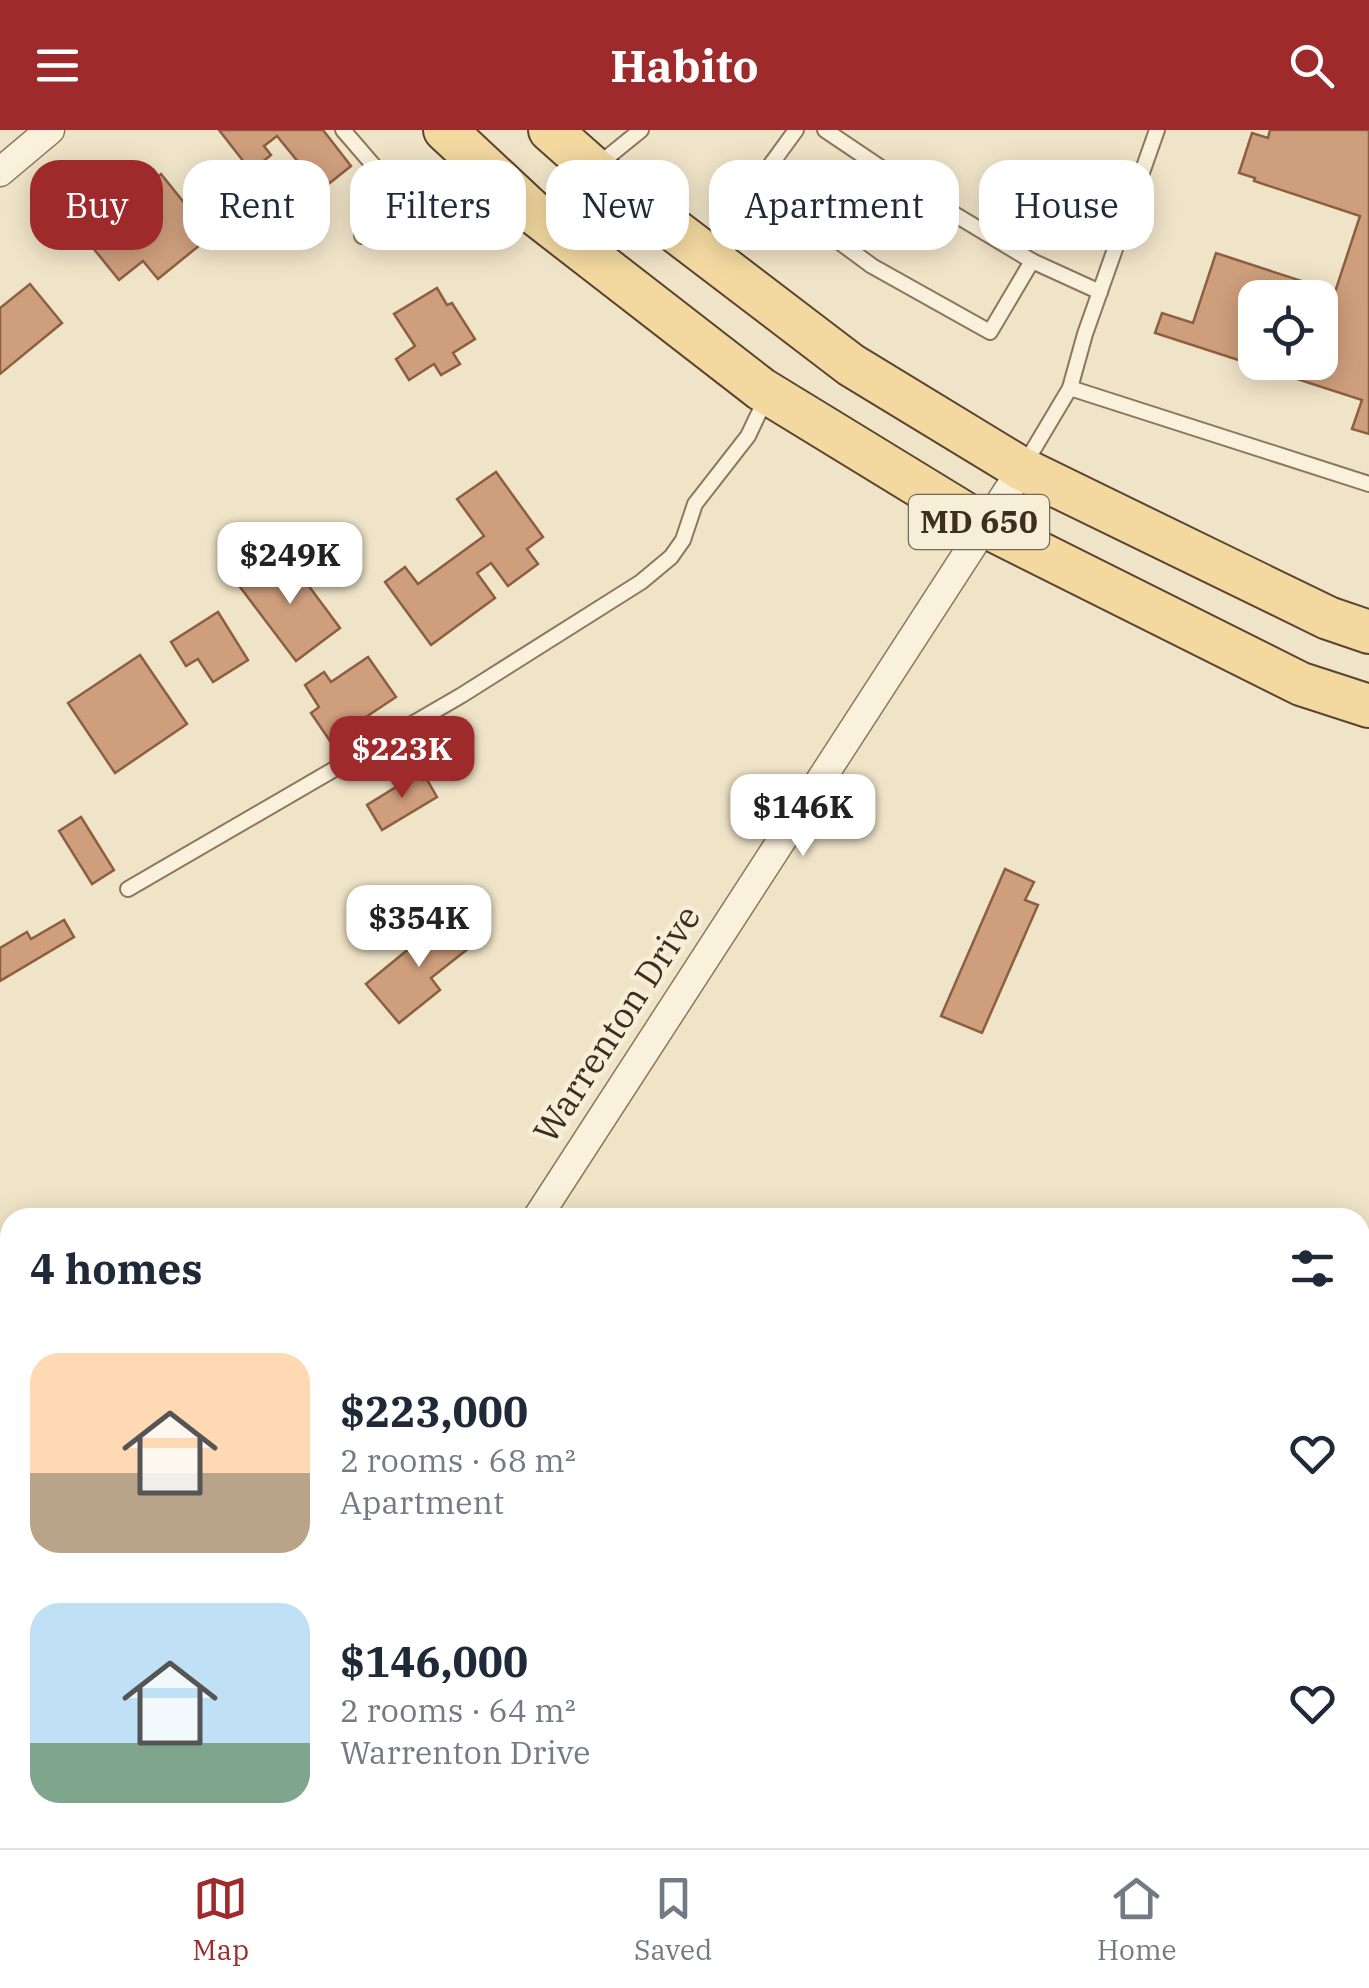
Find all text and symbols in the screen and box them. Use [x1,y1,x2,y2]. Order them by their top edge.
text: Habito [610,36,759,94]
icon: menu [30,38,85,93]
icon: search [1284,38,1339,93]
chip: Buy [30,160,163,250]
chip: Rent [183,160,330,250]
chip: Filters [350,160,526,250]
chip: New [546,160,689,250]
chip: Apartment [709,160,959,250]
chip: House [979,160,1154,250]
map controls [1238,280,1338,380]
button: locate [1238,280,1338,380]
road number: MD 650 [909,495,1049,549]
pin: $249K [220,522,360,607]
text: $249K [239,533,341,575]
pin: $223K [332,716,472,801]
text: $223K [351,727,453,769]
pin: $146K [733,774,873,859]
text: $146K [752,785,854,827]
pin: $354K [349,885,489,970]
text: $354K [368,896,470,938]
street label: Warrenton Drive [522,896,710,1151]
text: 4 homes [30,1241,203,1296]
icon: filters [1285,1241,1340,1296]
text: $223,000 [340,1384,528,1439]
icon: home [110,1393,230,1513]
icon: heart [1285,1426,1340,1481]
text: 2 rooms · 68 m² [340,1439,576,1481]
text: Apartment [340,1481,504,1523]
text: $146,000 [340,1634,528,1689]
icon: home [110,1643,230,1763]
icon: heart [1285,1676,1340,1731]
text: 2 rooms · 64 m² [340,1689,576,1731]
text: Warrenton Drive [340,1731,590,1773]
tab: Map [192,1871,249,1968]
tab: Saved [634,1871,712,1968]
tab: Home [1097,1871,1177,1968]

